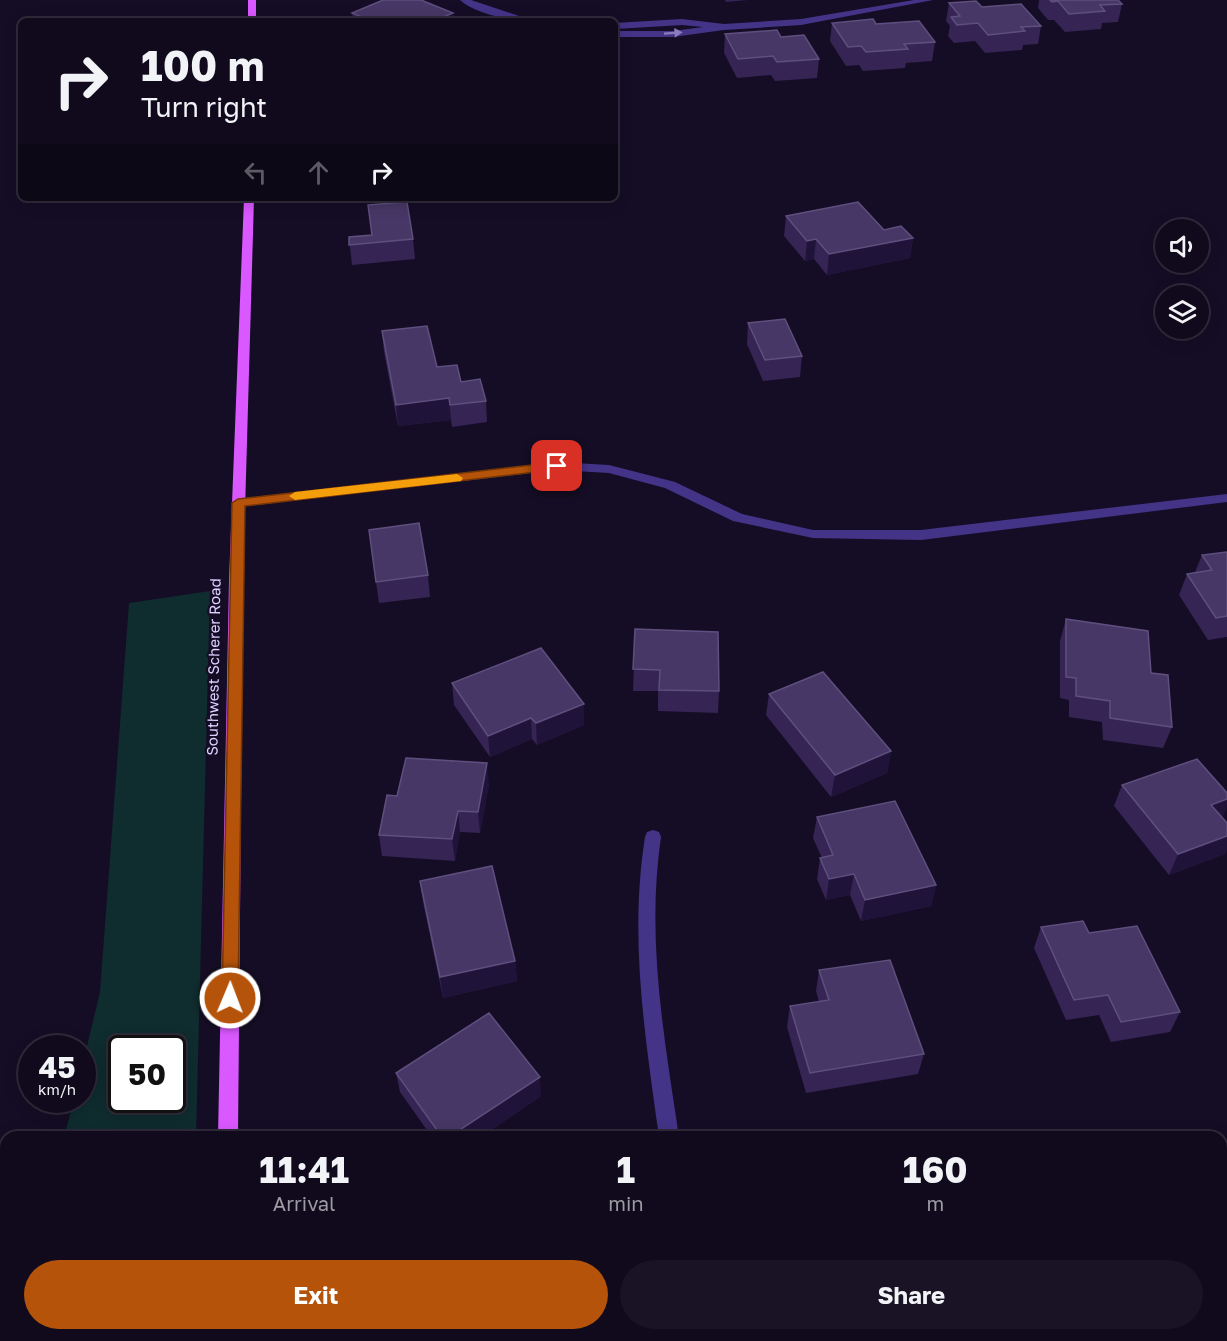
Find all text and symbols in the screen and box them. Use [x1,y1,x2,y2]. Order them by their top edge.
one-way arrow [664,28,683,38]
text: 100 m [141,40,264,90]
icon: right [42,42,120,120]
text: Turn right [141,91,267,123]
icon: left [239,156,272,189]
icon: ahead [302,156,335,189]
icon: right [365,156,398,189]
map controls [1155,219,1209,339]
button: sound [1155,219,1209,273]
button: layers [1155,285,1209,339]
pin [531,440,582,491]
icon: arrive [540,449,573,482]
street label: Southwest Scherer Road [202,578,224,756]
position arrow [198,966,262,1030]
speed limit sign: 50 [108,1035,186,1113]
text: 45 [38,1049,76,1085]
text: km/h [38,1080,76,1098]
text: 11:41 [259,1148,349,1191]
text: 1 [617,1148,635,1191]
text: 160 [903,1148,968,1191]
text: Arrival [273,1191,335,1215]
text: min [608,1191,644,1215]
text: m [926,1191,944,1215]
button: Exit [24,1260,608,1329]
button: Share [620,1260,1203,1329]

